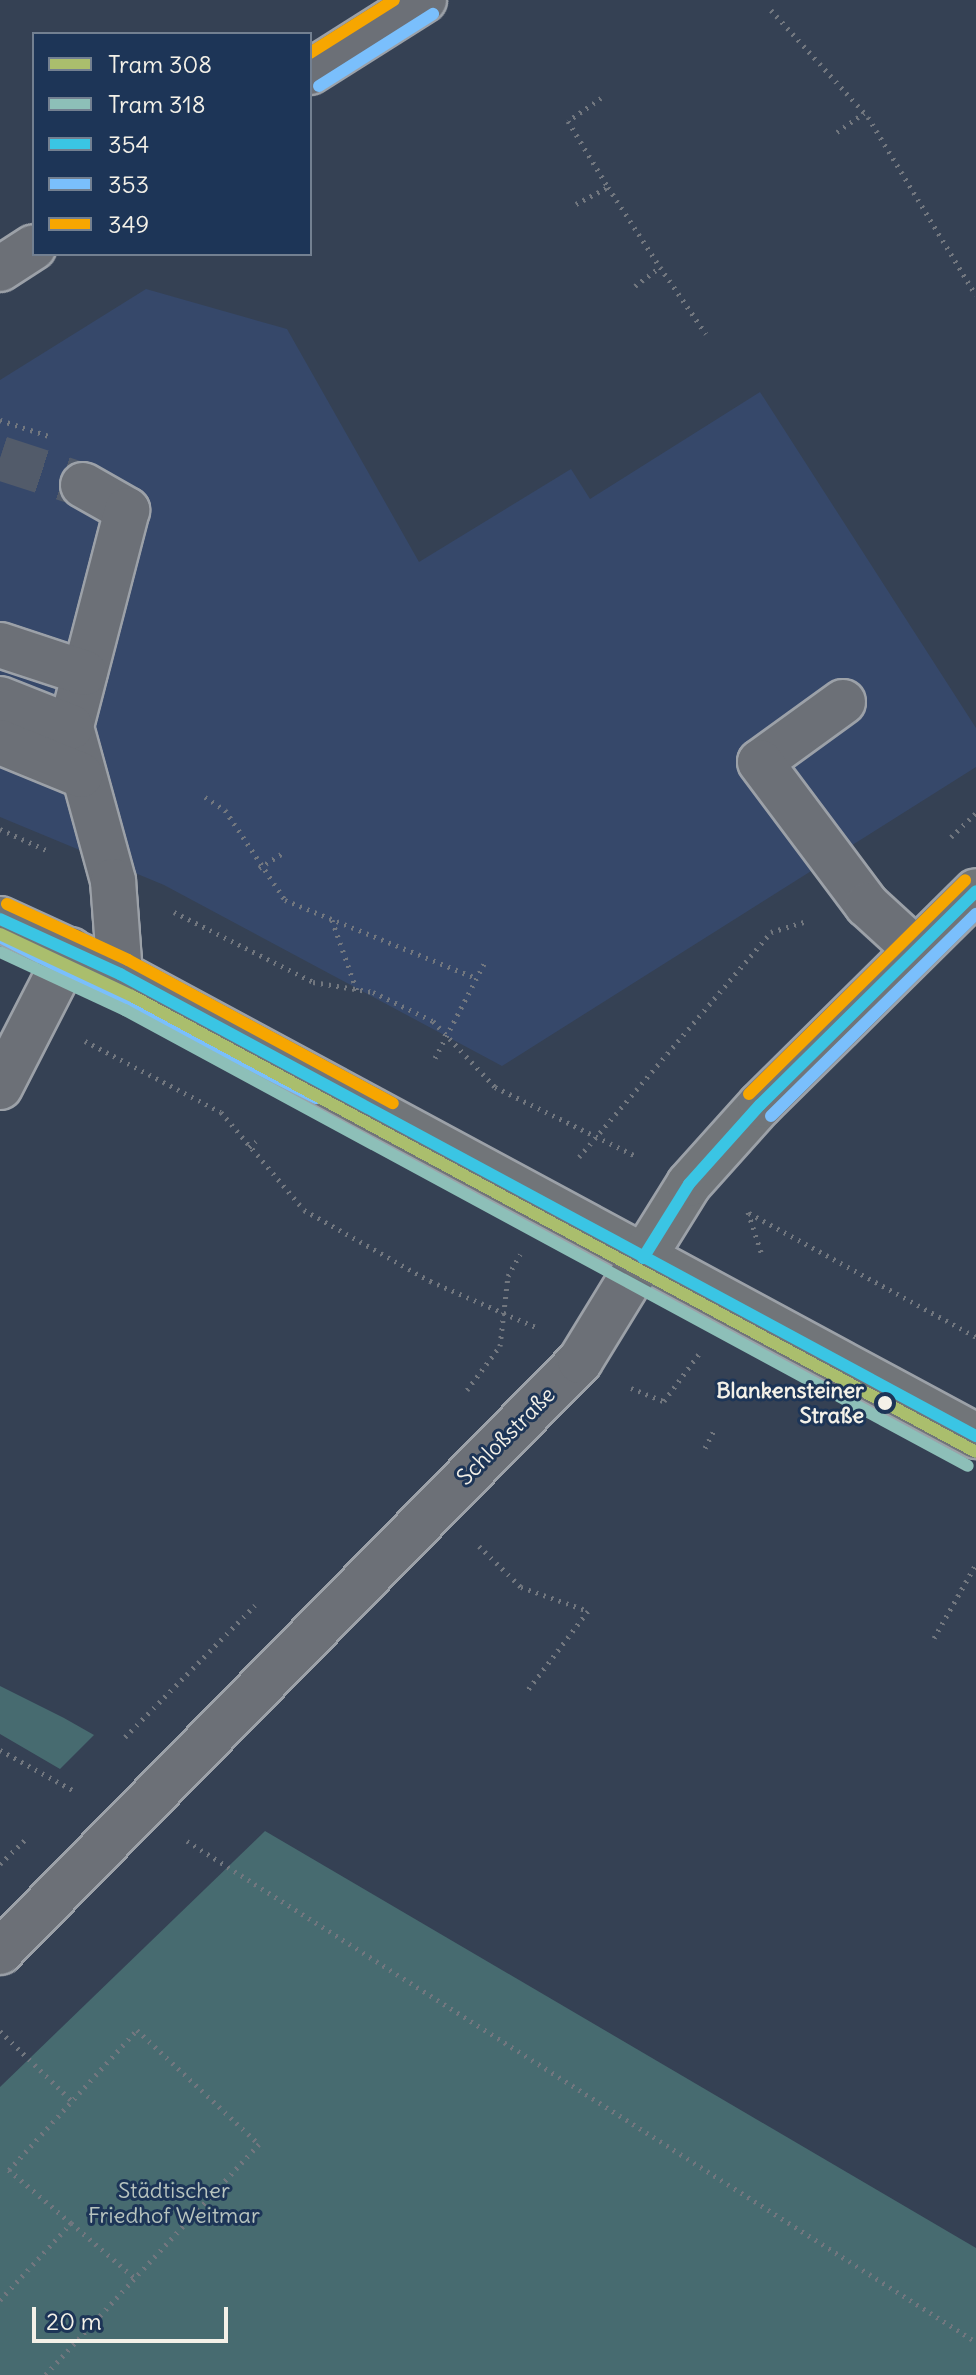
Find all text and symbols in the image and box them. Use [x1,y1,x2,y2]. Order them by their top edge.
legend [32,32,312,256]
text: Tram 308 [108,49,212,79]
text: Tram 318 [108,89,206,119]
text: 354 [108,129,149,159]
text: 353 [108,169,149,199]
text: 349 [108,209,149,239]
place label: Blankensteiner Straße [716,1377,864,1428]
street label: Schloßstraße [451,1381,561,1491]
marker: Blankensteiner Straße [871,1389,899,1417]
park label: Städtischer Friedhof Weitmar [88,2177,260,2228]
scale bar [36,2291,232,2341]
text: 20 m [46,2306,102,2336]

